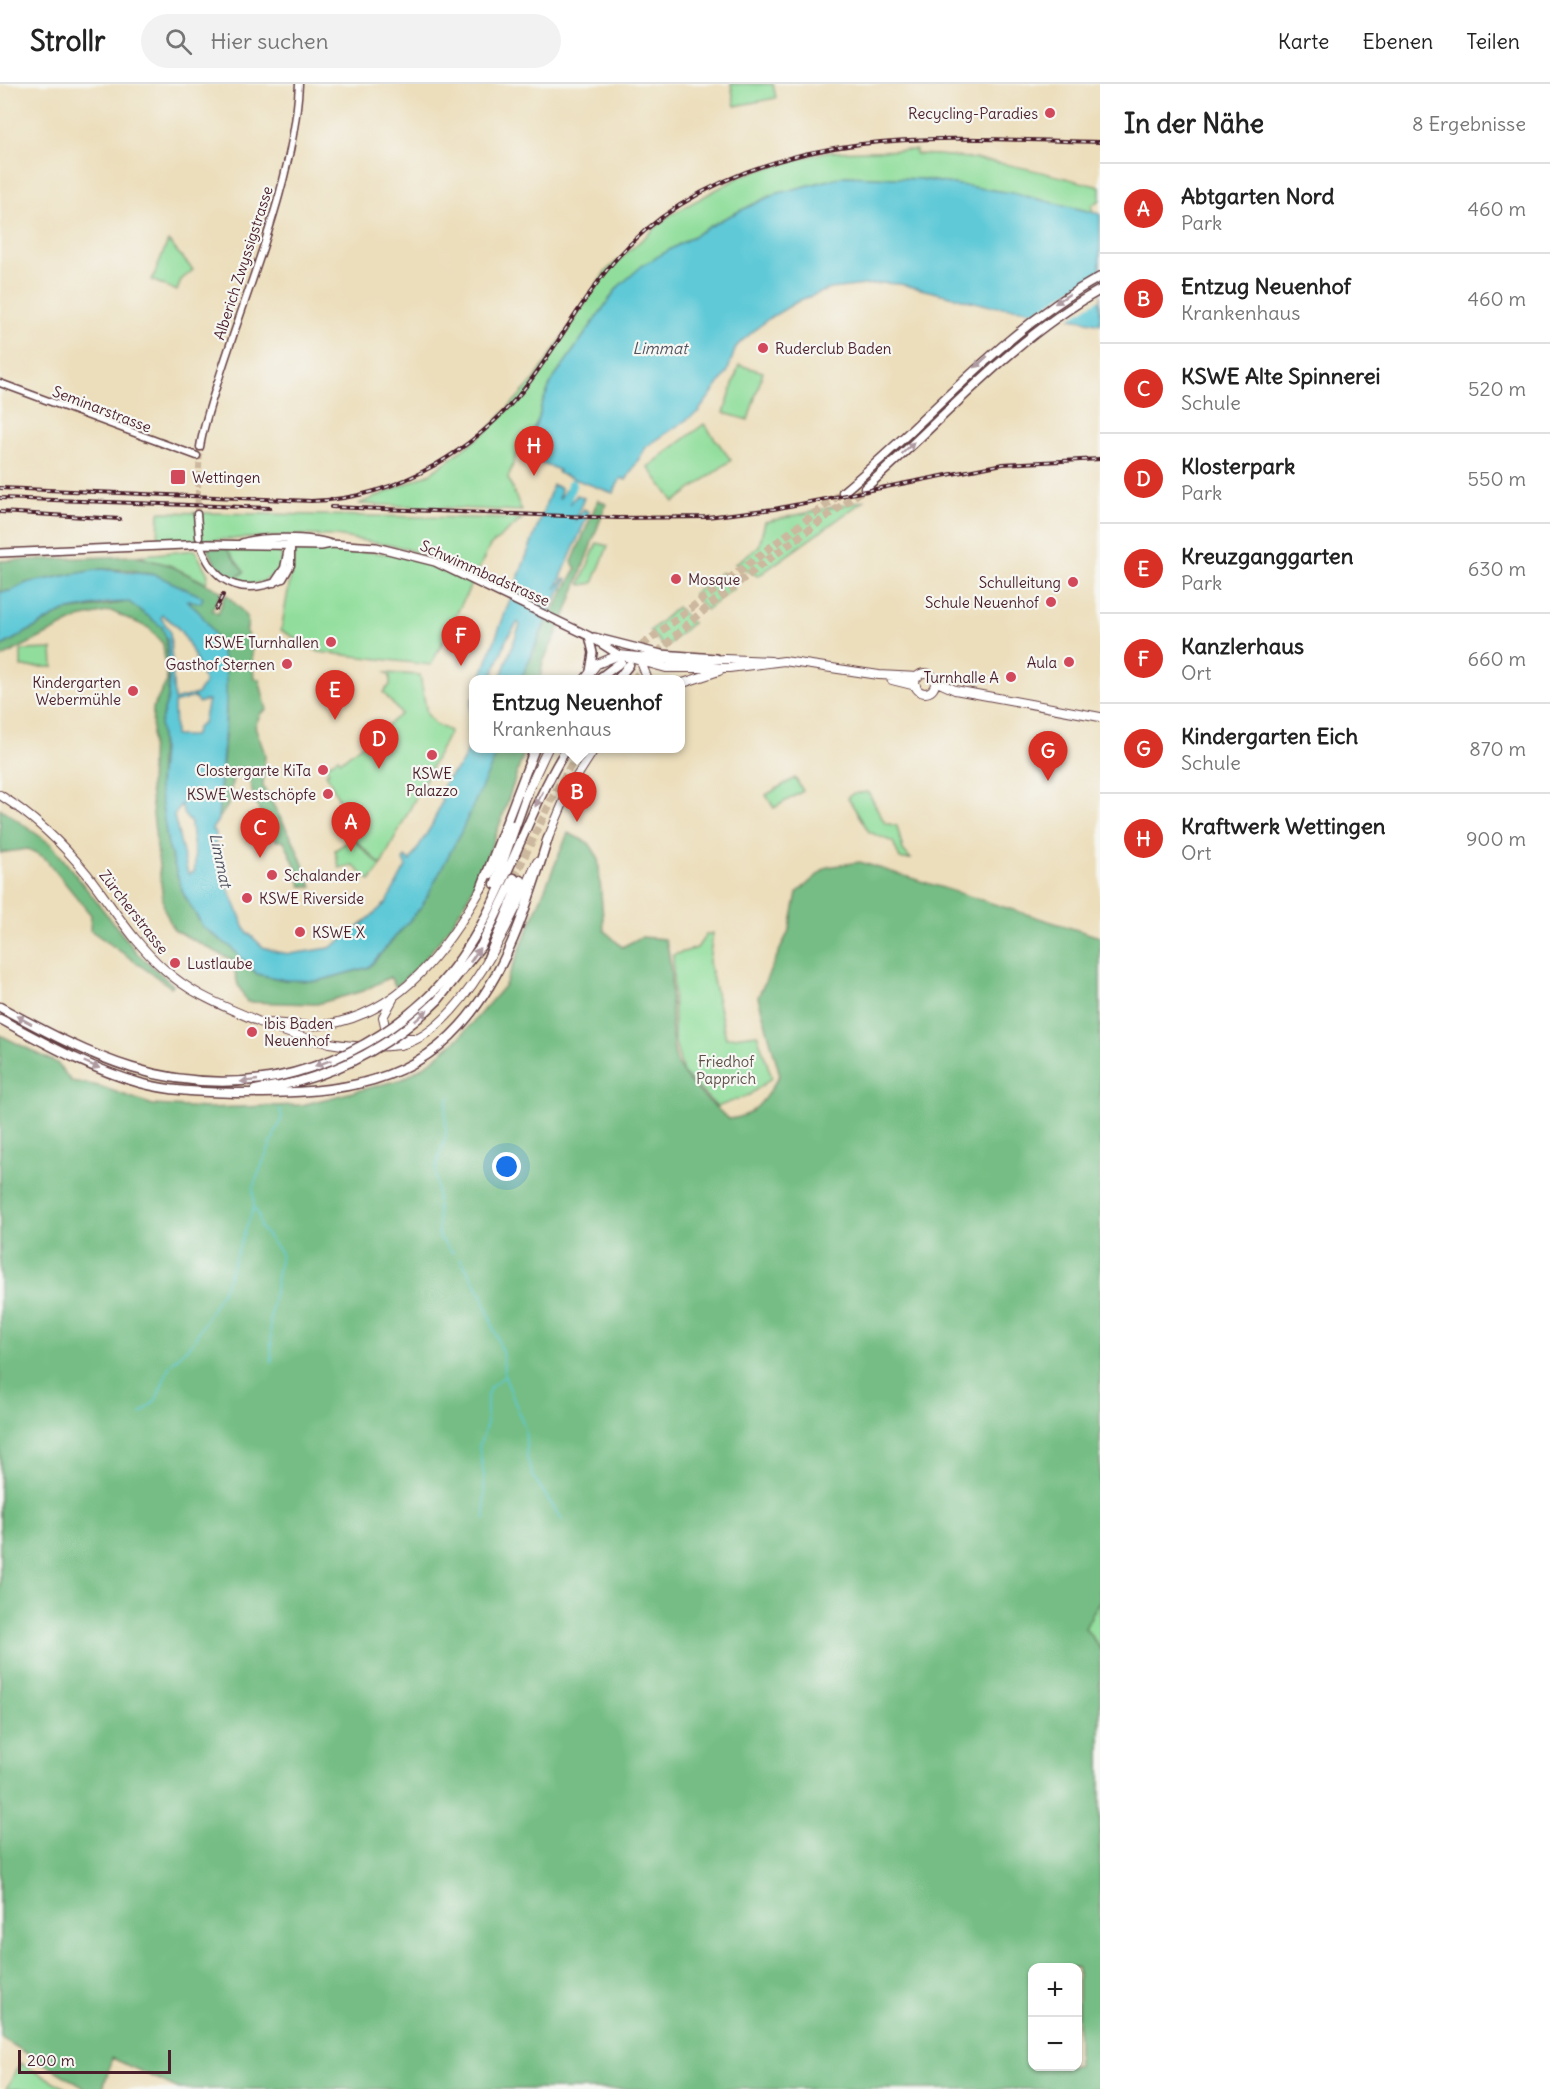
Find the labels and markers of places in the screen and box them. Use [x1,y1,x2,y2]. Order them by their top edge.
place label: Recycling-Paradies [908,104,1038,123]
marker: Recycling-Paradies [1043,106,1057,120]
place label: Ruderclub Baden [775,339,892,358]
marker: Ruderclub Baden [756,341,770,355]
pin: H [514,426,554,476]
marker: Wettingen [169,468,187,486]
place label: Wettingen [192,468,261,487]
place label: Mosque [688,570,740,589]
marker: Mosque [669,572,683,586]
place label: Schulleitung [979,573,1061,592]
marker: Schulleitung [1066,575,1080,589]
place label: Schule Neuenhof [925,593,1040,612]
marker: Schule Neuenhof [1044,595,1058,609]
pin: F [442,616,480,666]
place label: KSWE Turnhallen [204,633,319,652]
marker: KSWE Turnhallen [324,635,338,649]
place label: Aula [1027,653,1057,672]
place label: Gasthof Sternen [166,655,275,674]
marker: Aula [1062,655,1076,669]
marker: Gasthof Sternen [280,657,294,671]
place label: Turnhalle A [923,668,999,687]
pin: E [316,670,354,720]
marker: Turnhalle A [1004,670,1018,684]
place label: Kindergarten Webermühle [32,673,121,709]
marker: Kindergarten Webermühle [126,684,140,698]
pin: D [360,720,398,769]
pin: G [1028,732,1068,781]
marker: KSWE Palazzo [425,748,439,762]
place label: Clostergarte KiTa [196,761,311,780]
marker: Clostergarte KiTa [316,763,330,777]
place label: KSWE Palazzo [406,764,458,800]
pin: B [558,772,596,822]
place label: KSWE Westschöpfe [187,785,316,804]
marker: KSWE Westschöpfe [321,787,335,801]
pin: A [332,802,370,852]
pin: C [240,808,280,858]
place label: Schalander [284,866,361,885]
marker: Schalander [265,868,279,882]
place label: KSWE Riverside [259,889,364,908]
marker: KSWE Riverside [240,891,254,905]
place label: KSWE X [312,923,366,942]
marker: KSWE X [293,925,307,939]
place label: Lustlaube [187,954,253,973]
marker: Lustlaube [168,956,182,970]
place label: ibis Baden Neuenhof [264,1014,334,1050]
marker: ibis Baden Neuenhof [245,1025,259,1039]

